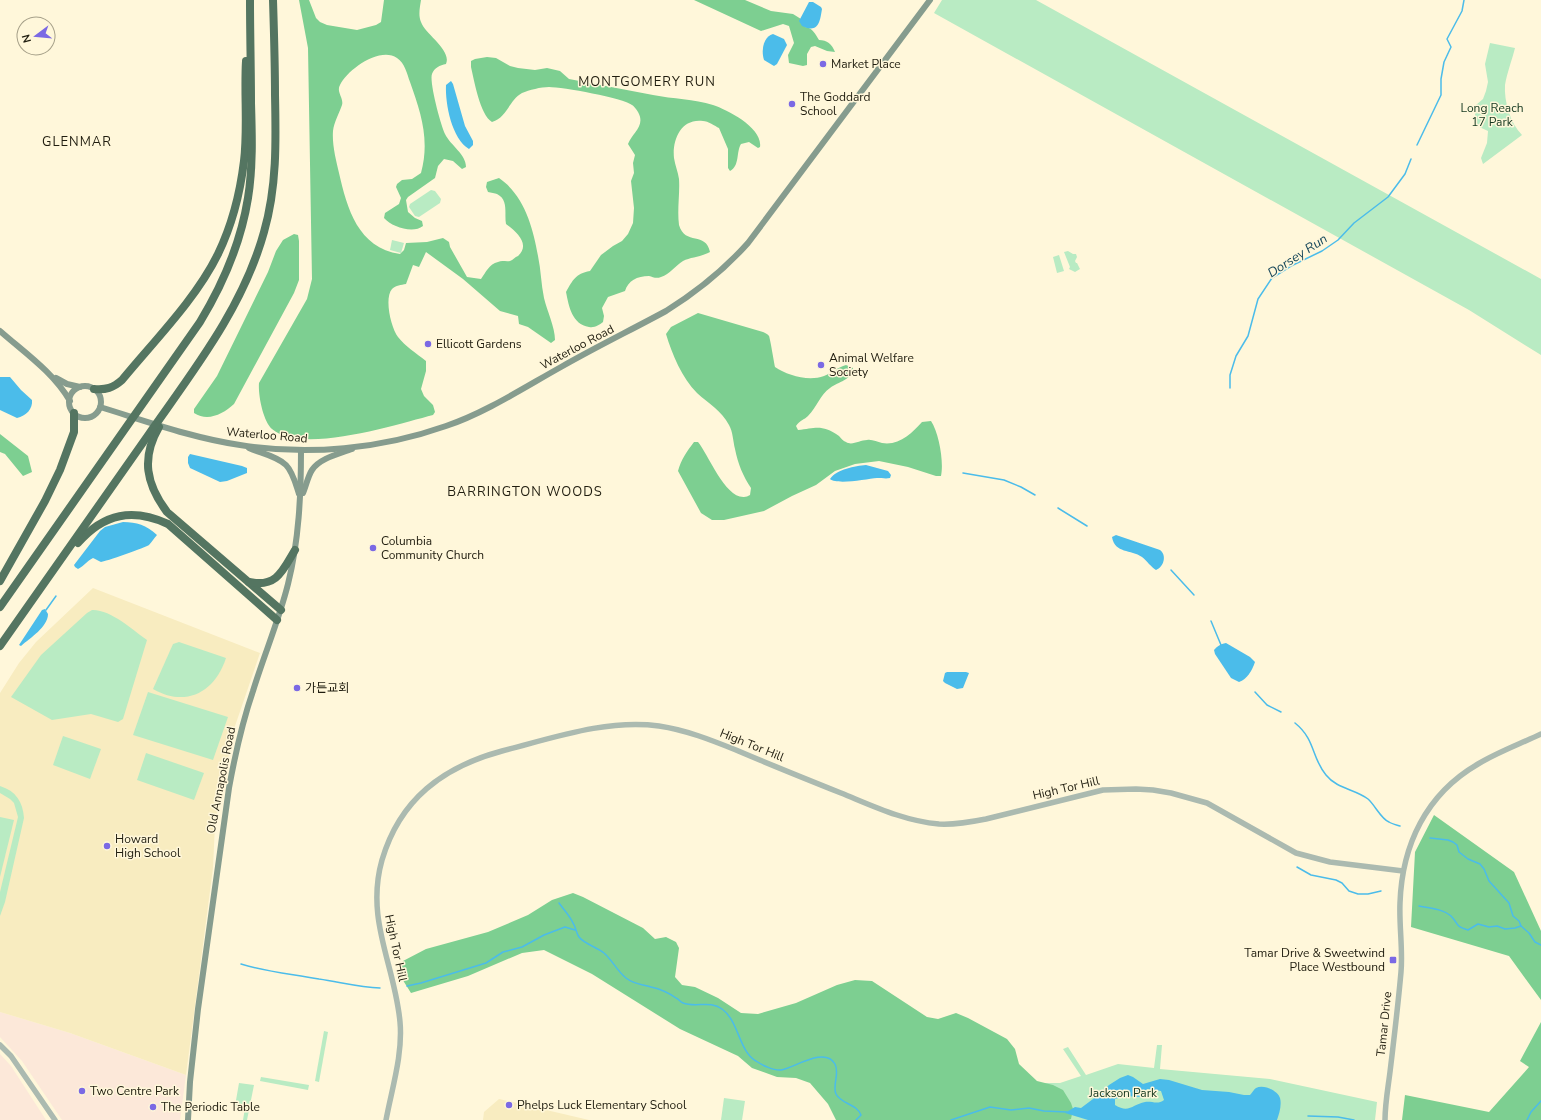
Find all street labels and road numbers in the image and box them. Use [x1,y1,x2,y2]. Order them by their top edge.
street label: Waterloo Road [537,321,617,373]
street label: Waterloo Road [226,423,308,447]
street label: Old Annapolis Road [203,725,239,835]
street label: High Tor Hill [717,725,787,765]
street label: High Tor Hill [1031,772,1101,803]
street label: High Tor Hill [381,913,411,983]
street label: Tamar Drive [1373,991,1395,1057]

